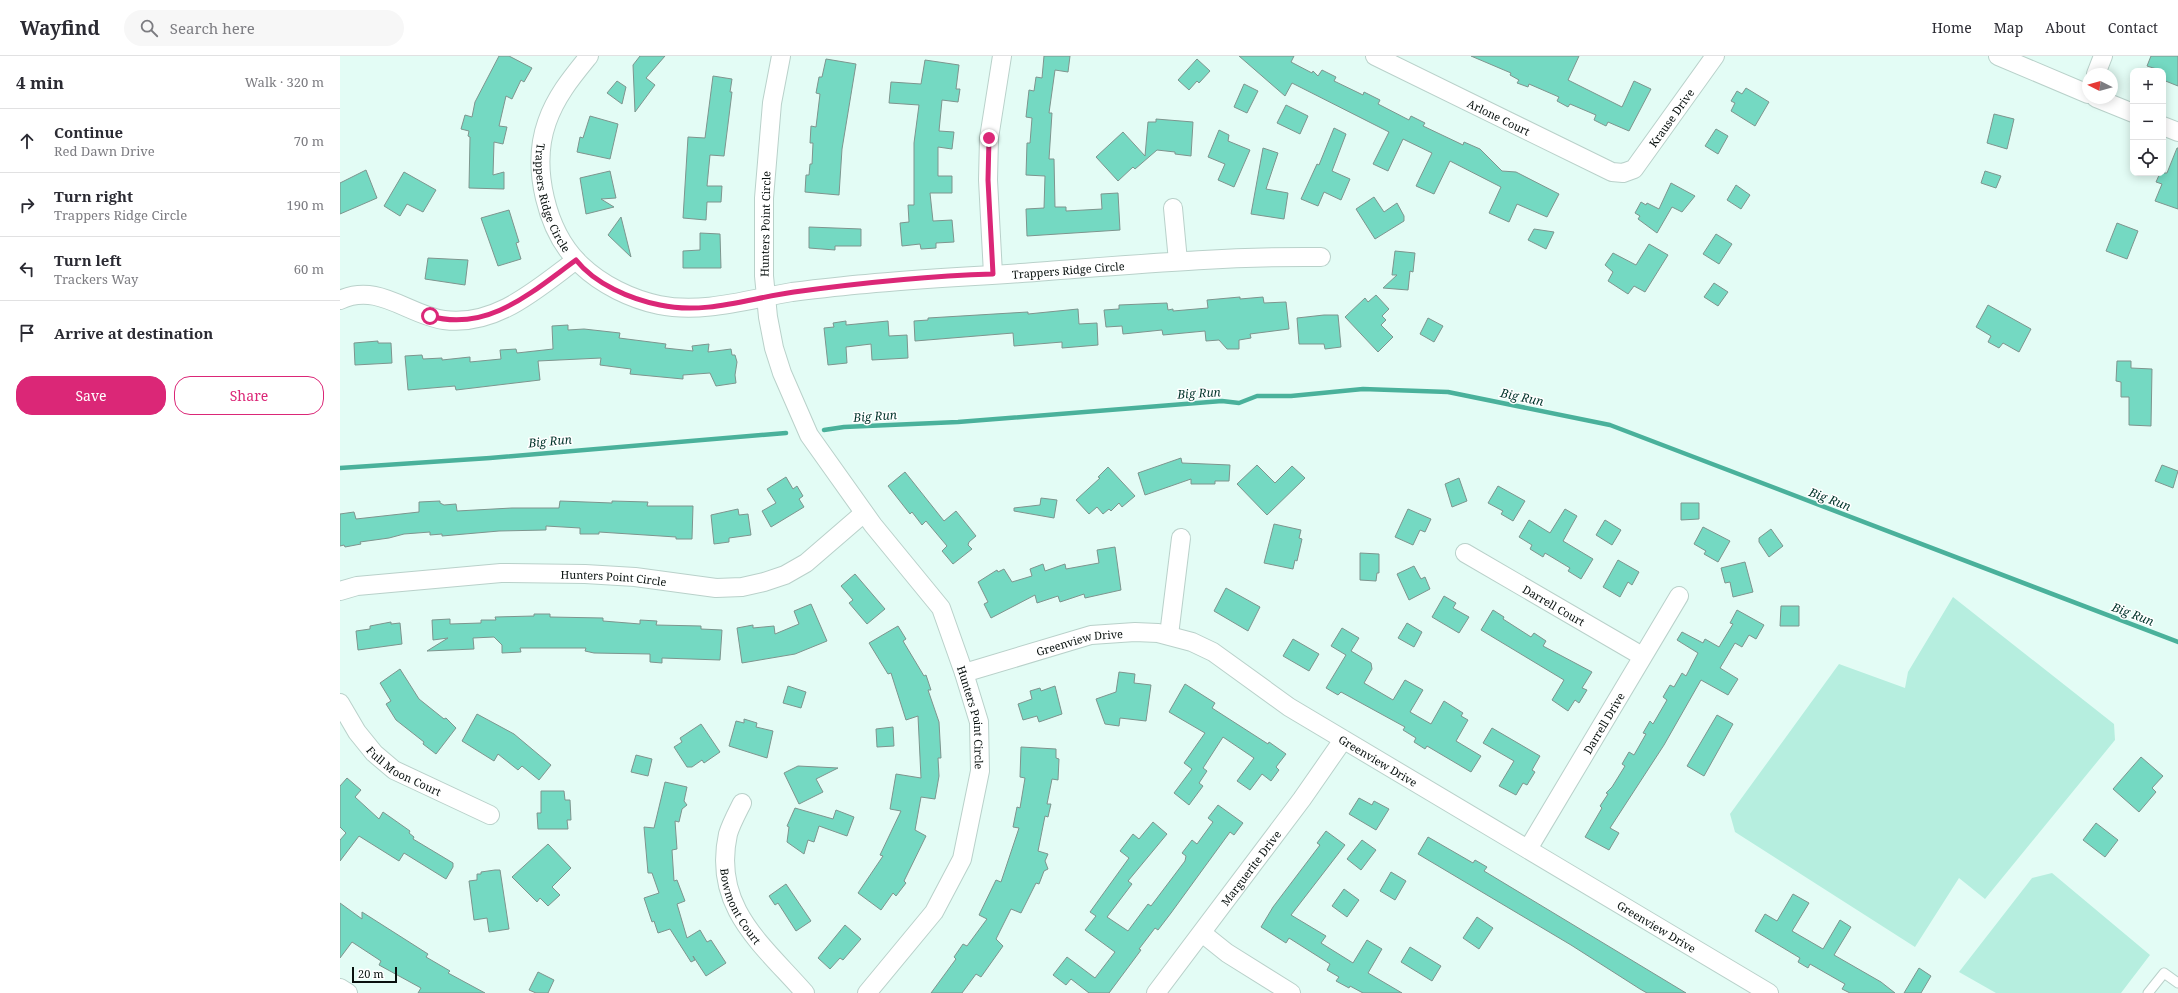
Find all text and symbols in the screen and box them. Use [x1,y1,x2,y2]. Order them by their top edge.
search box [124,10,404,46]
text: Wayfind [20,15,100,41]
icon: search [138,17,160,39]
text: Search here [170,18,255,38]
text: Home [1932,18,1972,37]
text: Map [1994,18,2023,37]
text: About [2045,18,2086,37]
text: Contact [2108,18,2158,37]
north arrow [2082,68,2118,104]
map controls [2130,68,2166,176]
button: + [2130,68,2166,104]
text: 4 min [16,71,64,94]
text: Walk · 320 m [245,73,324,91]
street label: Krause Drive [1645,85,1697,150]
street label: Arlone Court [1465,95,1533,138]
button: − [2130,104,2166,140]
text: Continue [54,122,123,142]
route end [980,129,998,147]
icon: ahead [16,130,38,152]
text: 70 m [294,132,324,150]
button: locate [2130,140,2166,176]
text: Red Dawn Drive [54,142,155,160]
street label: Trappers Ridge Circle [533,142,575,255]
street label: Hunters Point Circle [757,171,773,277]
text: Turn right [54,186,133,206]
icon: right [16,194,38,216]
text: 190 m [287,196,324,214]
text: Trappers Ridge Circle [54,206,187,224]
text: Turn left [54,250,122,270]
icon: left [16,258,38,280]
street label: Trappers Ridge Circle [1011,258,1125,281]
text: 60 m [294,260,324,278]
text: Trackers Way [54,270,138,288]
route start [421,307,439,325]
icon: arrive [16,322,38,344]
text: Arrive at destination [54,323,213,343]
button: Save [16,376,166,415]
button: Share [174,376,324,415]
water label: Big Run [1176,383,1221,403]
water label: Big Run [1498,384,1545,410]
water label: Big Run [852,406,897,426]
water label: Big Run [527,431,572,451]
water label: Big Run [1806,483,1853,515]
street label: Hunters Point Circle [560,566,668,589]
street label: Darrell Court [1520,581,1588,629]
water label: Big Run [2109,598,2156,630]
street label: Greenview Drive [1034,625,1124,659]
street label: Hunters Point Circle [954,663,987,770]
street label: Darrell Drive [1579,689,1628,756]
street label: Greenview Drive [1336,731,1421,790]
street label: Full Moon Court [364,743,444,799]
street label: Marguerite Drive [1217,827,1284,908]
street label: Bowmont Court [718,868,765,947]
street label: Greenview Drive [1615,897,1699,955]
scale bar [352,965,397,984]
text: 20 m [358,966,384,981]

